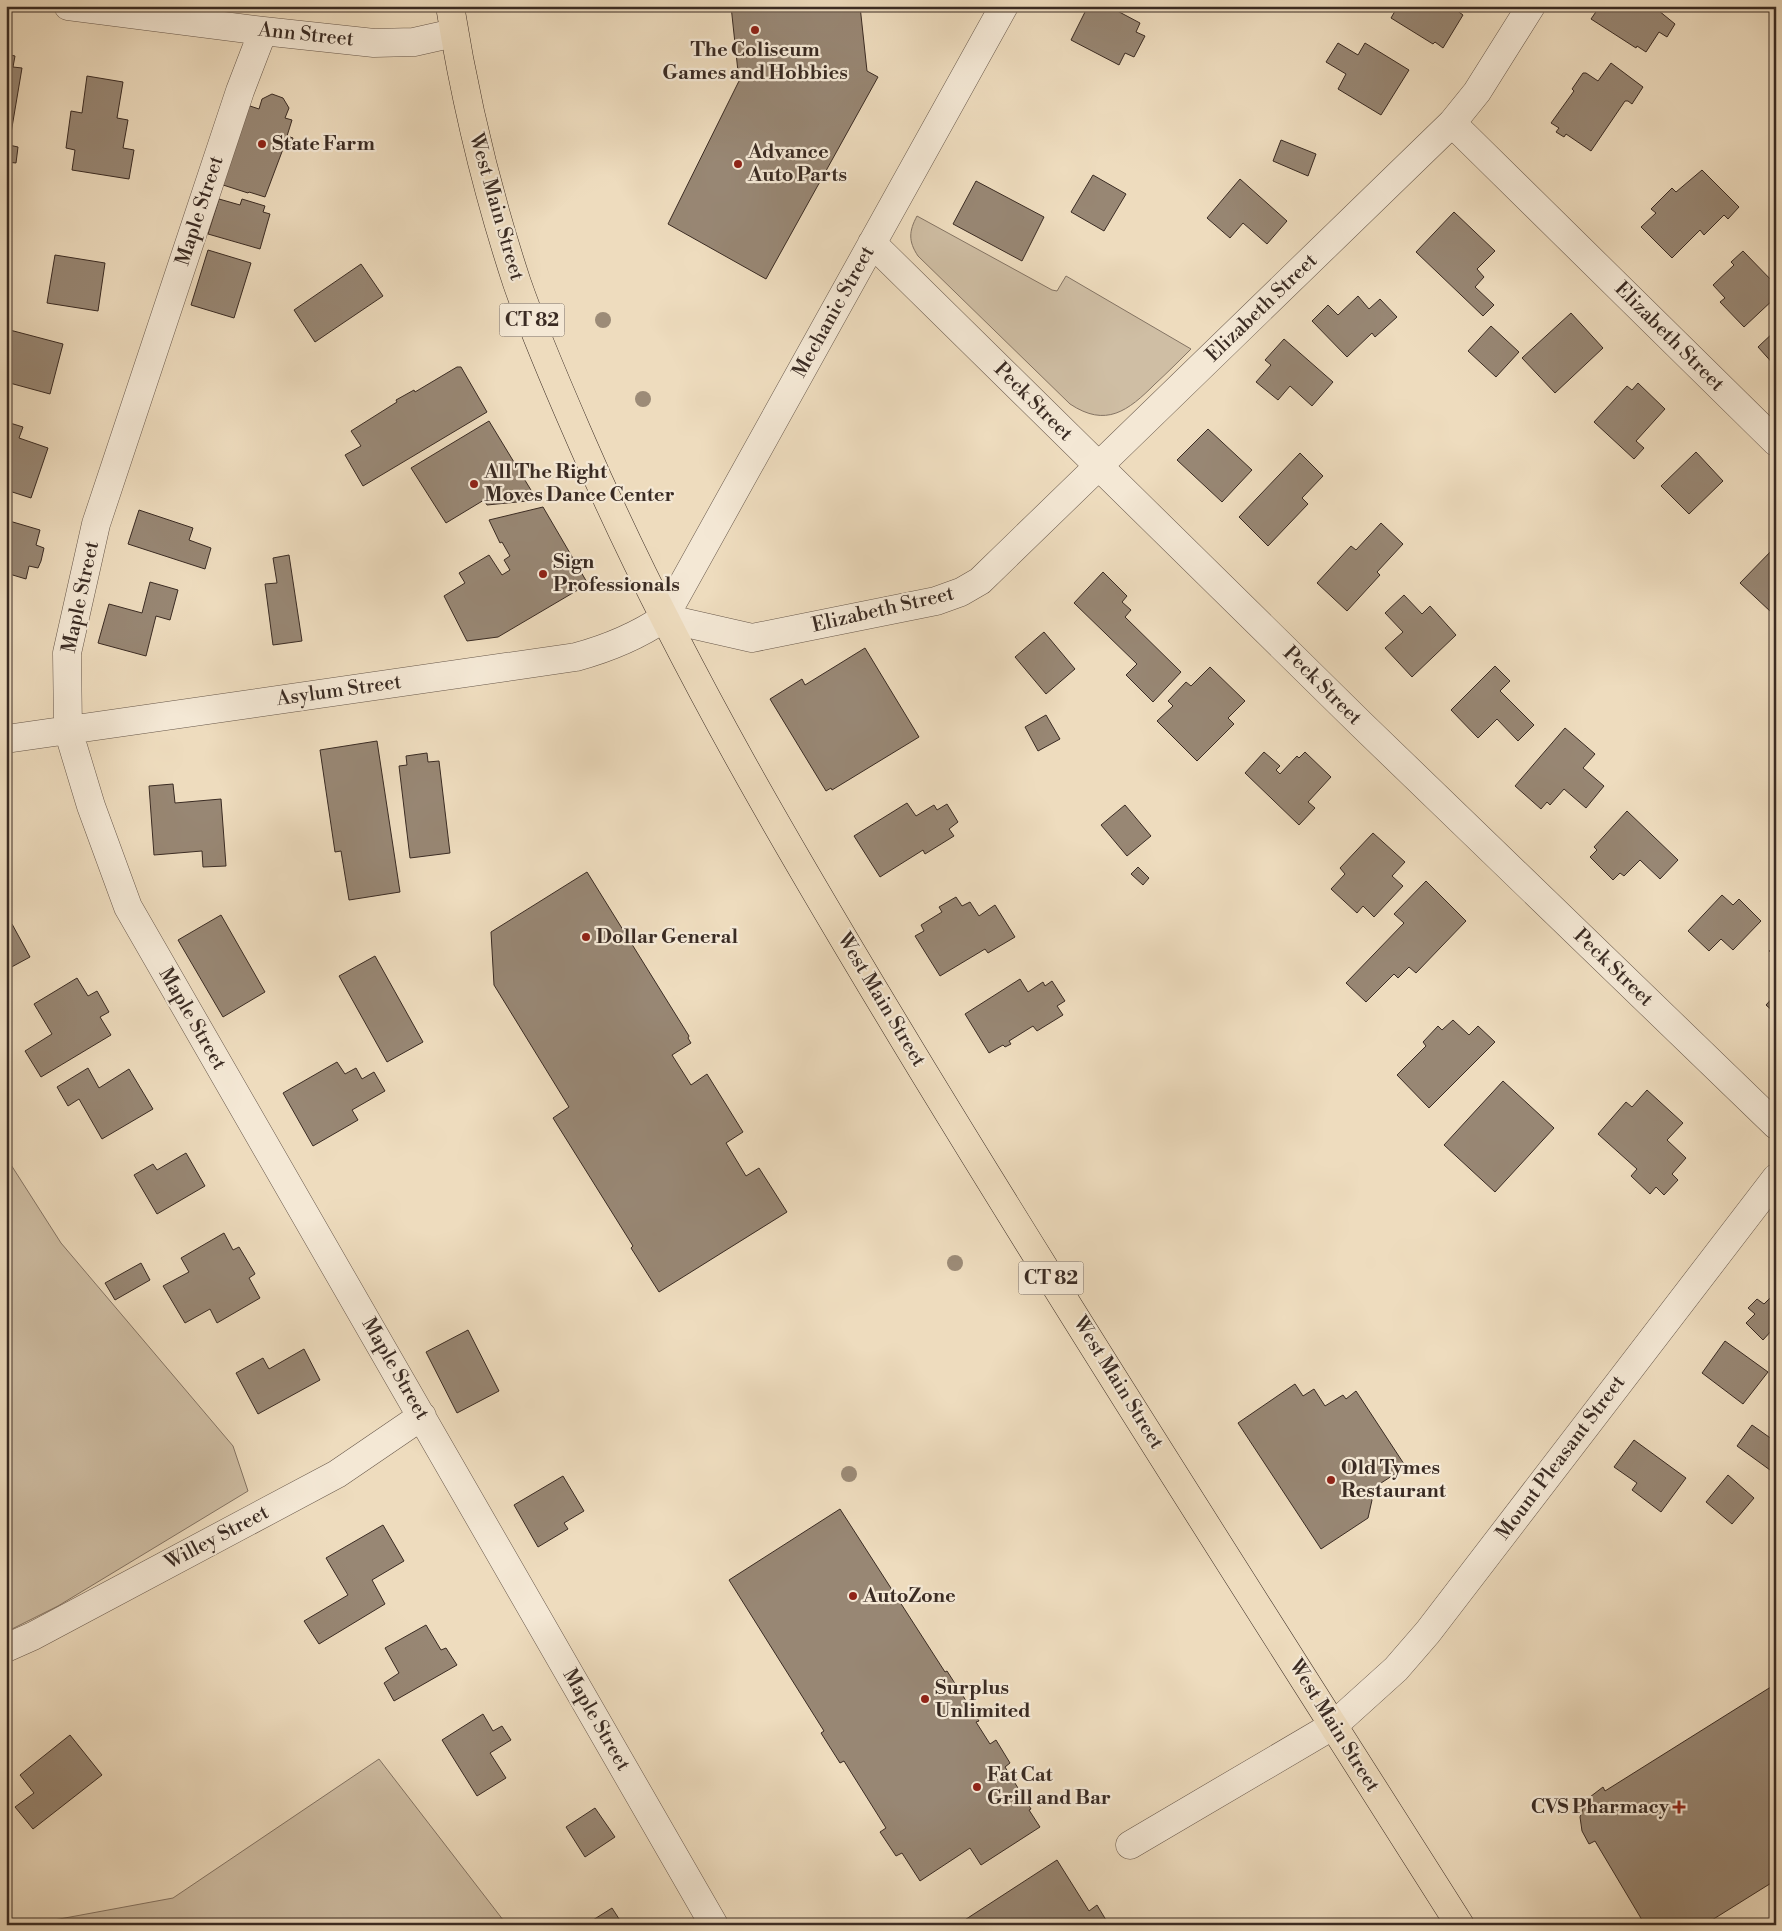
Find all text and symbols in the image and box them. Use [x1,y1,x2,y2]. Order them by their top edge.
street label: Ann Street [256,17,355,52]
marker: The Coliseum Games and Hobbies [749,24,761,36]
place label: The Coliseum Games and Hobbies [662,38,848,86]
street label: West Main Street [463,130,529,283]
place label: State Farm [272,132,375,157]
marker: State Farm [256,138,268,150]
place label: Advance Auto Parts [747,140,847,188]
street label: Maple Street [171,153,229,269]
marker: Advance Auto Parts [732,158,744,170]
street label: Mechanic Street [787,242,881,382]
street label: Elizabeth Street [1201,249,1323,367]
street label: Elizabeth Street [1609,277,1729,397]
road number: CT 82 [500,304,564,336]
street label: Peck Street [988,357,1078,447]
place label: All The Right Moves Dance Center [483,460,675,508]
marker: All The Right Moves Dance Center [468,478,480,490]
street label: Maple Street [57,539,105,655]
place label: Sign Professionals [553,550,680,598]
marker: Sign Professionals [537,568,549,580]
street label: Elizabeth Street [809,581,957,639]
street label: Peck Street [1277,641,1367,731]
street label: Asylum Street [274,670,403,712]
street label: Peck Street [1568,924,1658,1012]
place label: Dollar General [596,925,738,950]
street label: West Main Street [831,928,931,1072]
marker: Dollar General [580,931,592,943]
street label: Maple Street [153,963,231,1075]
road number: CT 82 [1018,1262,1084,1294]
street label: West Main Street [1067,1311,1169,1454]
street label: Maple Street [356,1313,434,1425]
street label: Mount Pleasant Street [1491,1371,1631,1545]
place label: Old Tymes Restaurant [1341,1456,1447,1504]
marker: Old Tymes Restaurant [1325,1474,1337,1486]
street label: Willey Street [160,1500,273,1576]
place label: AutoZone [862,1584,956,1609]
marker: AutoZone [847,1590,859,1602]
street label: West Main Street [1283,1654,1385,1797]
street label: Maple Street [557,1664,635,1776]
place label: Surplus Unlimited [935,1676,1031,1724]
marker: Surplus Unlimited [919,1693,931,1705]
place label: Fat Cat Grill and Bar [987,1763,1111,1811]
marker: Fat Cat Grill and Bar [971,1781,983,1793]
place label: CVS Pharmacy [1531,1795,1670,1820]
marker: CVS Pharmacy [1673,1801,1685,1813]

